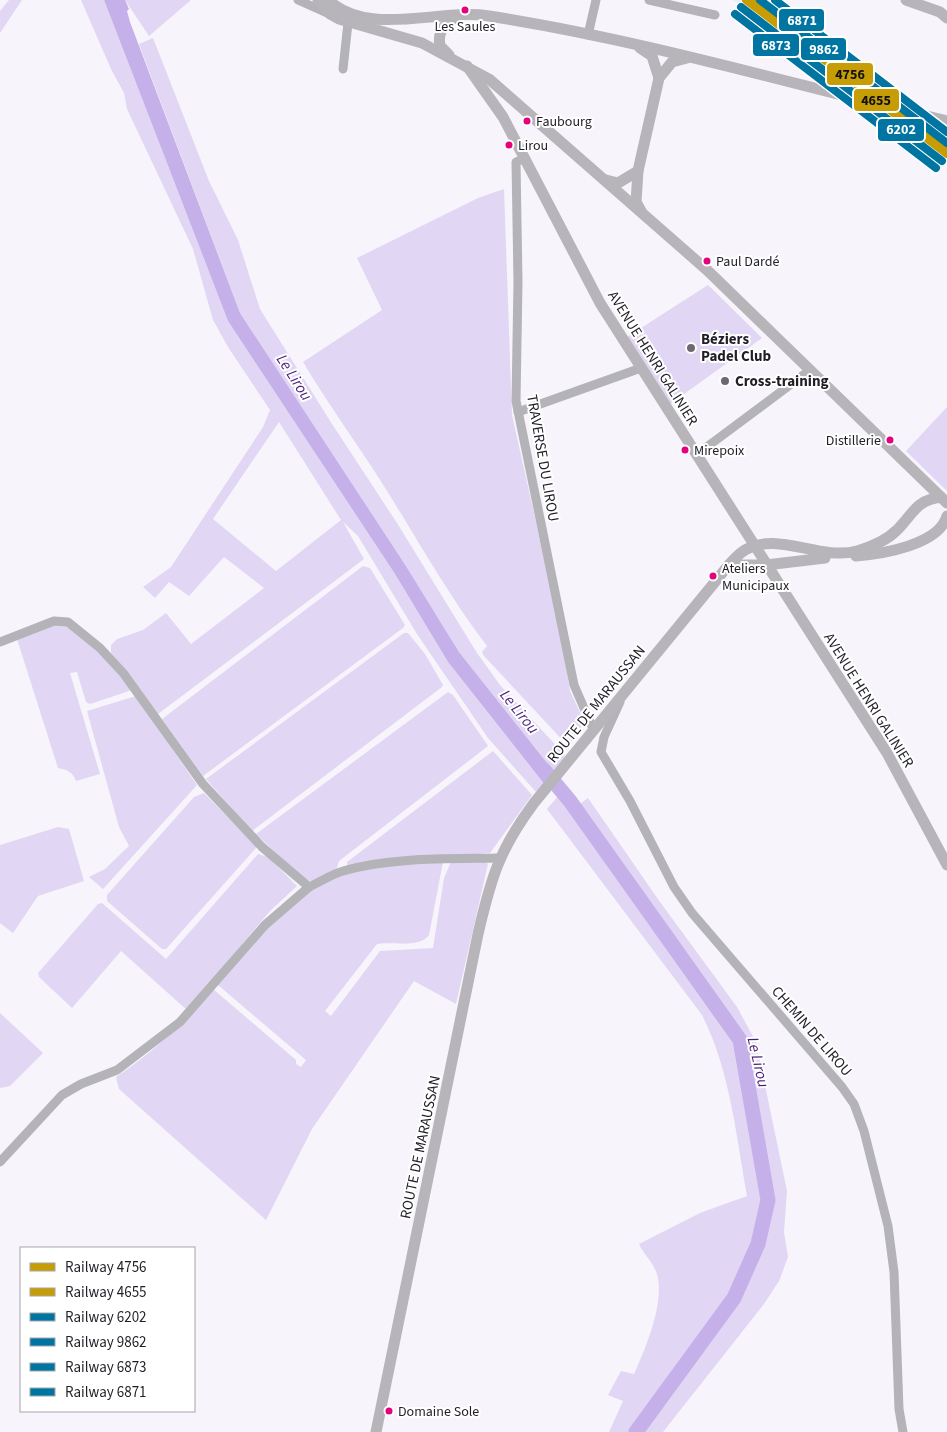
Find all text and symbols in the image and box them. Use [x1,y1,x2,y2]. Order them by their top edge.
marker: Les Saules [460,5,470,15]
line badge: 6871 [778,8,825,32]
text: 6871 [787,11,817,31]
place label: Les Saules [435,17,496,37]
line badge: 6873 [752,33,800,57]
text: 6873 [761,36,791,56]
line badge: 9862 [800,37,847,61]
text: 9862 [809,40,839,60]
line badge: 4756 [826,62,874,86]
text: 4756 [835,65,865,85]
line badge: 4655 [853,88,900,112]
text: 4655 [861,91,891,111]
place label: Faubourg [536,112,592,132]
marker: Faubourg [522,116,532,126]
line badge: 6202 [877,118,925,142]
text: 6202 [886,120,916,140]
place label: Lirou [518,136,548,156]
marker: Lirou [504,140,514,150]
place label: Paul Dardé [716,252,780,272]
marker: Paul Dardé [702,256,712,266]
street label: AVENUE HENRI GALINIER [602,287,703,430]
place label: Béziers Padel Club [701,329,772,367]
marker: Béziers Padel Club [685,342,697,354]
water label: Le Lirou [271,350,317,405]
place label: Cross-training [735,371,829,392]
marker: Cross-training [719,375,731,387]
street label: TRAVERSE DU LIROU [521,393,564,523]
place label: Distillerie [826,431,881,451]
marker: Distillerie [885,435,895,445]
place label: Mirepoix [694,441,745,461]
marker: Mirepoix [680,445,690,455]
place label: Ateliers Municipaux [722,559,790,596]
marker: Ateliers Municipaux [708,571,718,581]
street label: AVENUE HENRI GALINIER [818,629,919,772]
street label: ROUTE DE MARAUSSAN [542,641,650,768]
water label: Le Lirou [495,685,544,738]
street label: CHEMIN DE LIROU [767,982,857,1081]
water label: Le Lirou [742,1035,774,1090]
street label: ROUTE DE MARAUSSAN [395,1074,446,1221]
legend [20,1247,195,1412]
text: Railway 4756 [65,1257,147,1278]
text: Railway 4655 [65,1282,147,1303]
text: Railway 6202 [65,1307,147,1328]
text: Railway 9862 [65,1332,147,1353]
text: Railway 6873 [65,1357,147,1378]
text: Railway 6871 [65,1382,147,1403]
place label: Domaine Sole [398,1402,479,1422]
marker: Domaine Sole [384,1406,394,1416]

